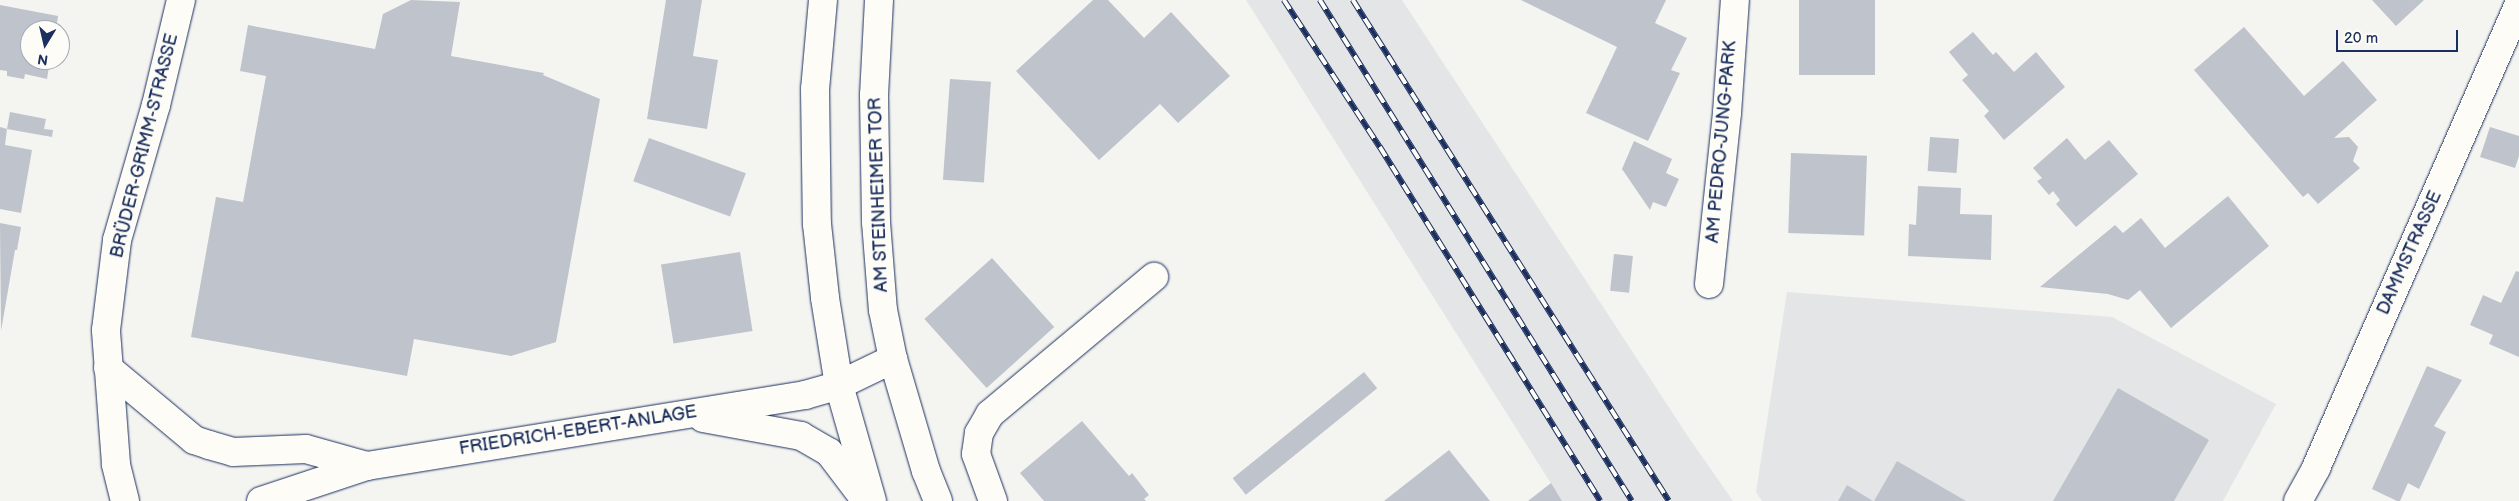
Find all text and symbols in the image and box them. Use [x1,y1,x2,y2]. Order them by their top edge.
north arrow [20,20,70,70]
scale bar [2339,20,2462,52]
text: 20 m [2344,29,2378,48]
street label: BRÜDER-GRIMM-STRASSE [107,32,183,260]
street label: AM PEDRO-JUNG-PARK [1702,40,1742,244]
text: N [36,50,49,69]
street label: AM STEINHEIMER TOR [865,97,893,293]
street label: DAMMSTRASSE [2373,188,2447,318]
street label: FRIEDRICH-EBERT-ANLAGE [458,402,698,460]

